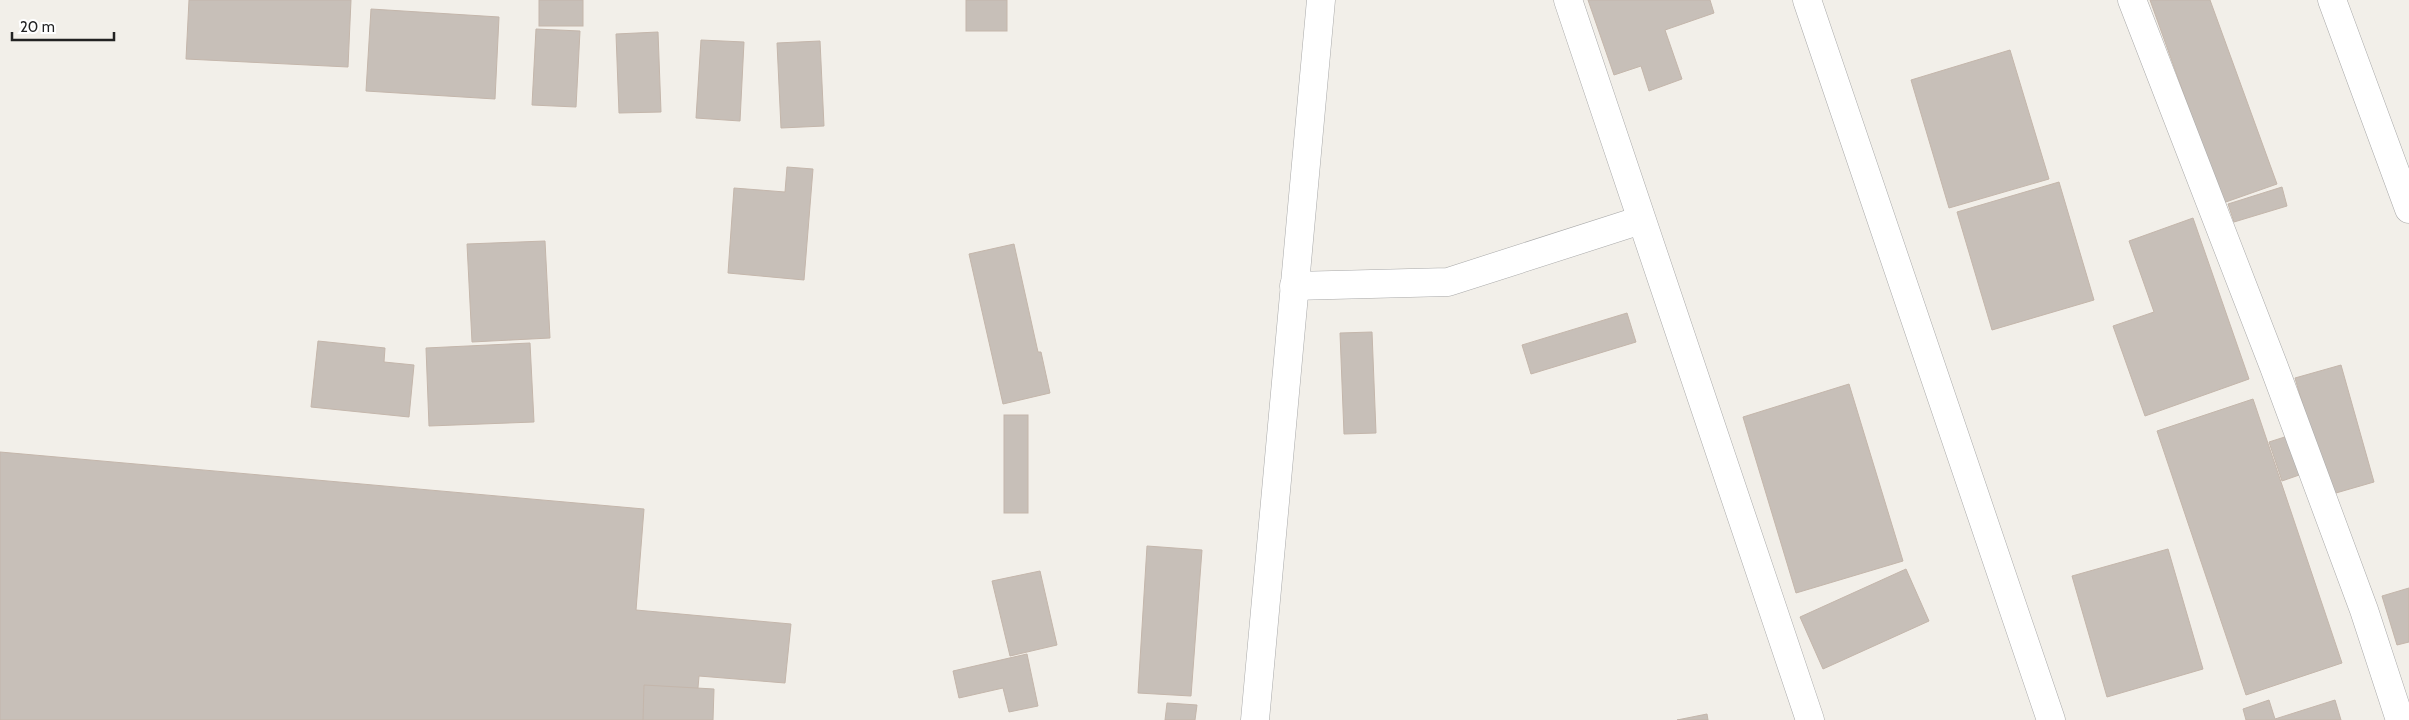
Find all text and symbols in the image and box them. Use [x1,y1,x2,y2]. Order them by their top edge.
scale bar [12,10,115,42]
text: 20 m [20,18,55,36]

